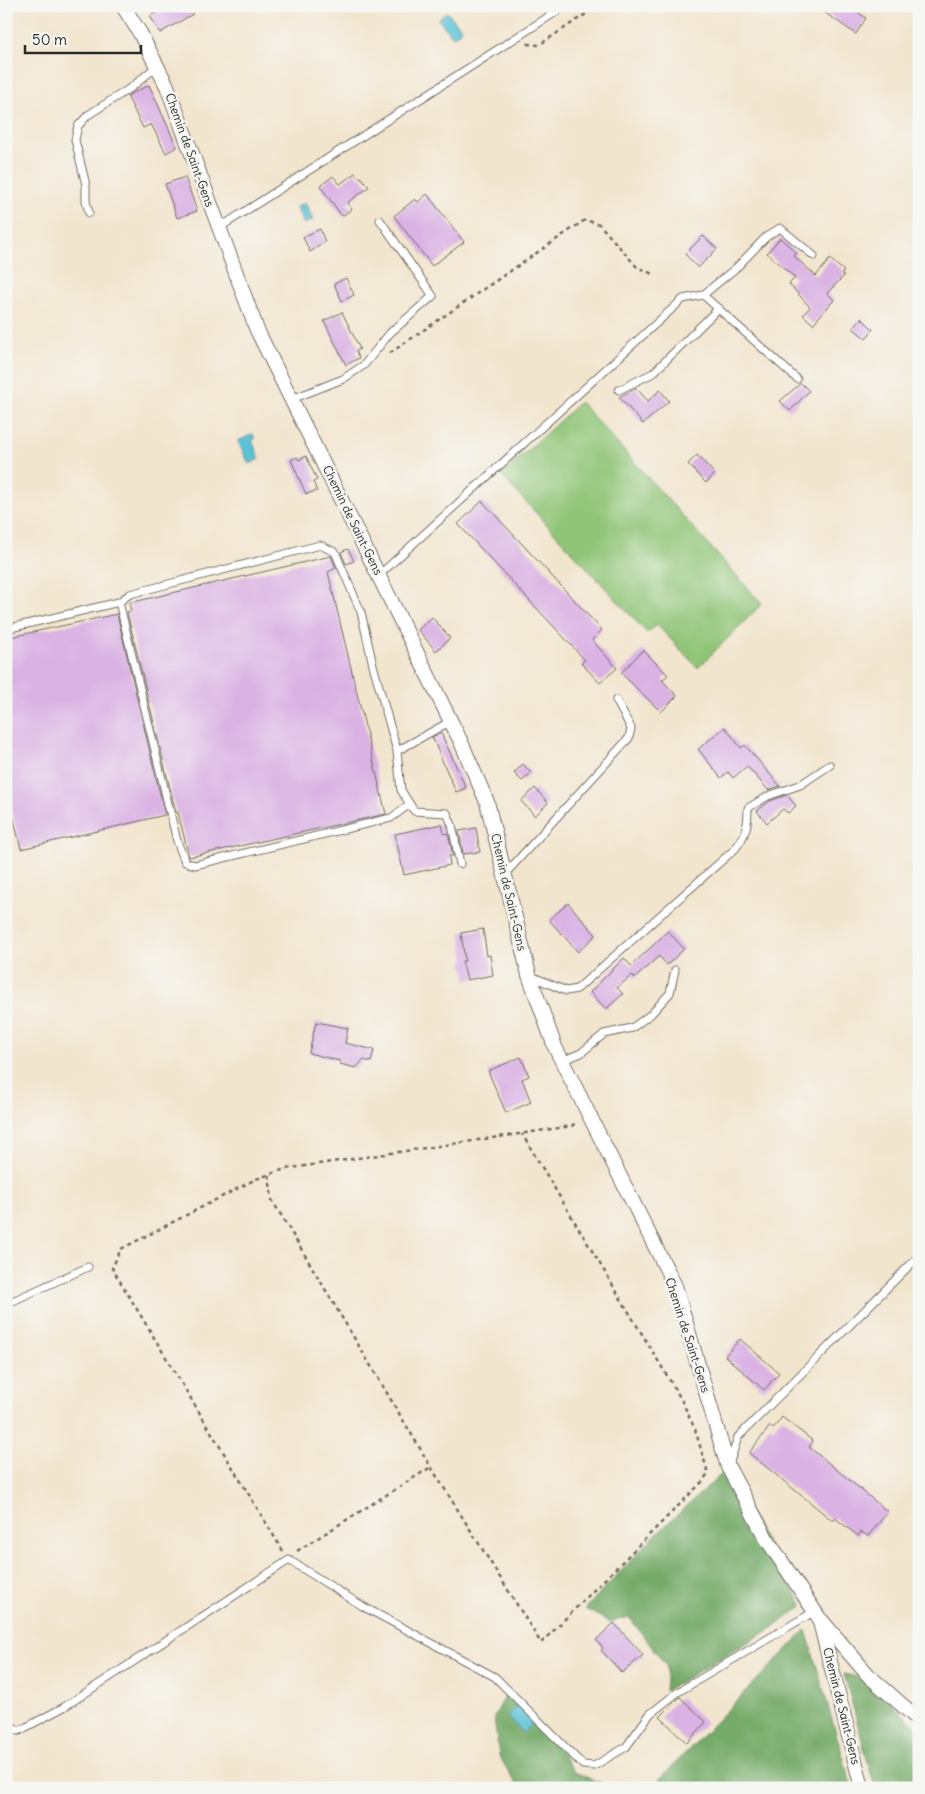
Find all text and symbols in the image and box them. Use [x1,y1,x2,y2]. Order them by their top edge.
scale bar [25,22,141,54]
text: 50 m [32,30,67,49]
street label: Chemin de Saint-Gens [162,91,218,209]
street label: Chemin de Saint-Gens [320,463,386,577]
street label: Chemin de Saint-Gens [488,832,530,952]
street label: Chemin de Saint-Gens [662,1276,714,1394]
street label: Chemin de Saint-Gens [820,1646,864,1766]

